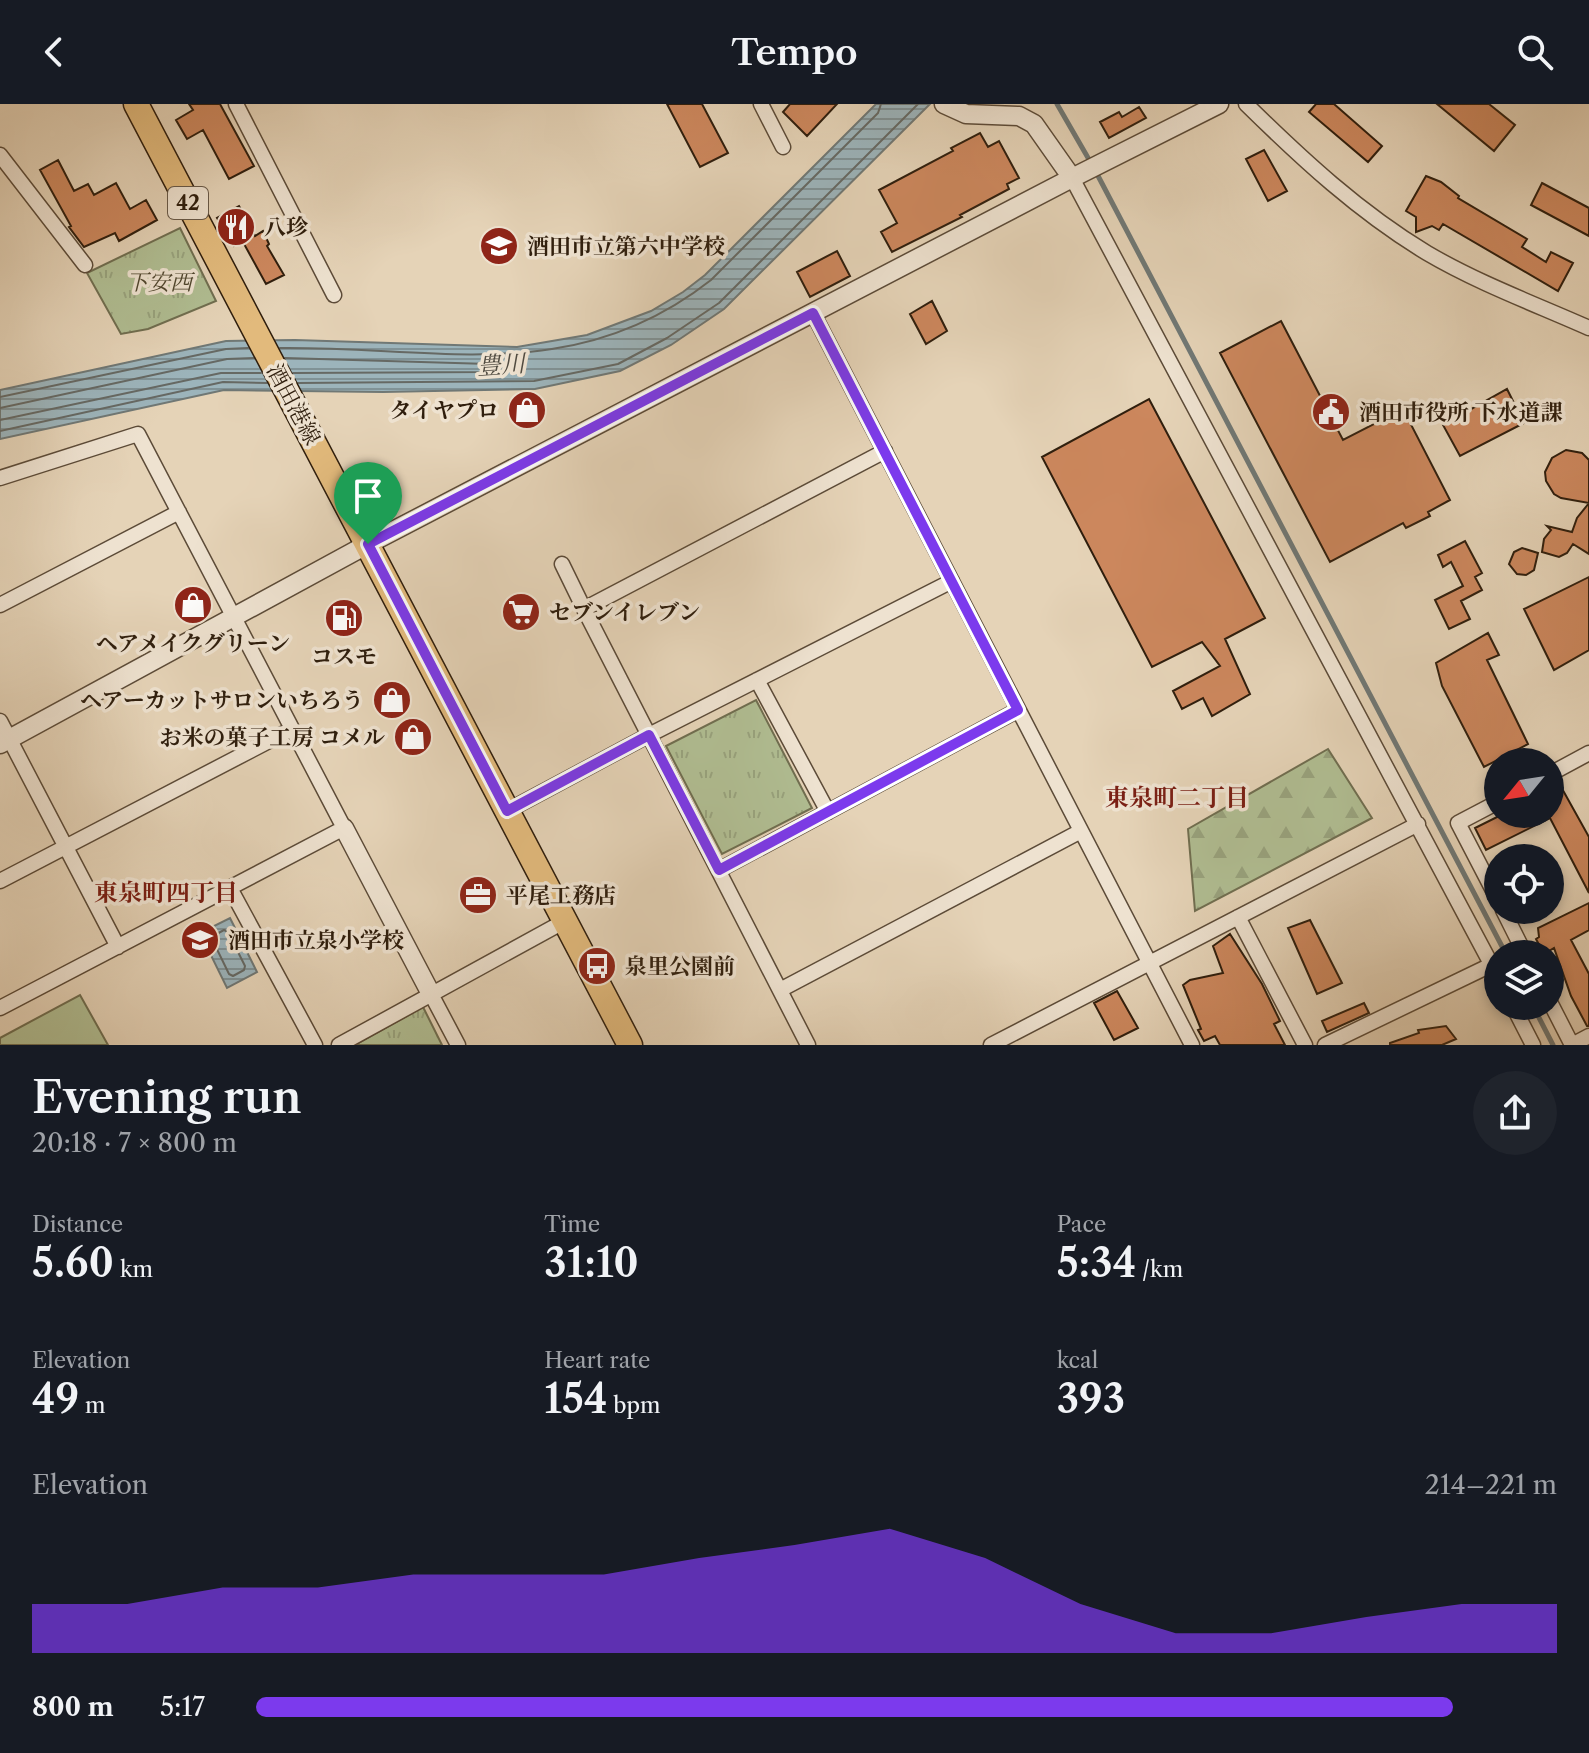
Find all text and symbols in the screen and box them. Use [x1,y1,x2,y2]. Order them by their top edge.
icon: back [32,30,76,74]
text: Tempo [731,30,858,74]
icon: search [1513,30,1557,74]
road number: 42 [168,187,208,219]
restaurant icon: 八珍 [215,206,257,248]
place label: 八珍 [264,214,308,241]
school or university icon: 酒田市立第六中学校 [478,225,520,267]
place label: 酒田市立第六中学校 [527,233,725,260]
park label: 下安西 [126,269,196,296]
water label: 豊川 [476,348,529,381]
street label: 酒田港線 [261,359,326,449]
shop icon: タイヤプロ [506,389,548,431]
public building icon: 酒田市役所 下水道課 [1310,391,1352,433]
place label: タイヤプロ [389,397,499,424]
place label: 酒田市役所 下水道課 [1359,399,1563,426]
pin [334,462,402,544]
icon: arrive [346,474,390,518]
shop icon: ヘアメイクグリーン [172,584,214,626]
supermarket icon: セブンイレブン [500,591,542,633]
fuel station icon: コスモ [323,597,365,639]
place label: セブンイレブン [549,599,700,626]
place label: ヘアメイクグリーン [96,630,290,657]
place label: コスモ [311,643,377,670]
shop icon: ヘアーカットサロンいちろう [371,679,413,721]
place label: ヘアーカットサロンいちろう [80,687,364,714]
shop icon: お米の菓子工房 コメル [392,716,434,758]
place label: お米の菓子工房 コメル [159,724,385,751]
north arrow [1484,748,1564,828]
map controls [1484,748,1564,1020]
district label: 東泉町二丁目 [1105,783,1249,812]
button: locate [1484,844,1564,924]
office icon: 平尾工務店 [457,874,499,916]
district label: 東泉町四丁目 [94,878,238,907]
place label: 平尾工務店 [506,882,616,909]
school or university icon: 酒田市立泉小学校 [179,919,221,961]
place label: 酒田市立泉小学校 [228,927,404,954]
button: layers [1484,940,1564,1020]
bus stop icon: 泉里公園前 [576,945,618,987]
place label: 泉里公園前 [625,953,735,980]
text: Evening run [32,1070,302,1124]
button: share [1473,1071,1557,1155]
text: 20:18 · 7 × 800 m [32,1127,237,1159]
text: Distance [32,1211,123,1238]
text: Time [544,1211,600,1238]
text: Pace [1057,1211,1106,1238]
text: 5.60 [32,1238,114,1287]
text: 31:10 [544,1238,639,1287]
text: 5:34 [1057,1238,1136,1287]
text: km [114,1256,153,1283]
text: /km [1136,1256,1183,1283]
text: Elevation [32,1347,130,1374]
text: Heart rate [544,1347,650,1374]
text: kcal [1057,1347,1098,1374]
text: 49 [32,1374,79,1423]
text: 154 [544,1374,607,1423]
text: 393 [1057,1374,1125,1423]
text: m [79,1392,106,1419]
text: bpm [607,1392,661,1419]
text: Elevation [32,1469,148,1501]
text: 214–221 m [1425,1469,1557,1501]
text: 800 m [32,1691,114,1723]
text: 5:17 [160,1691,205,1723]

